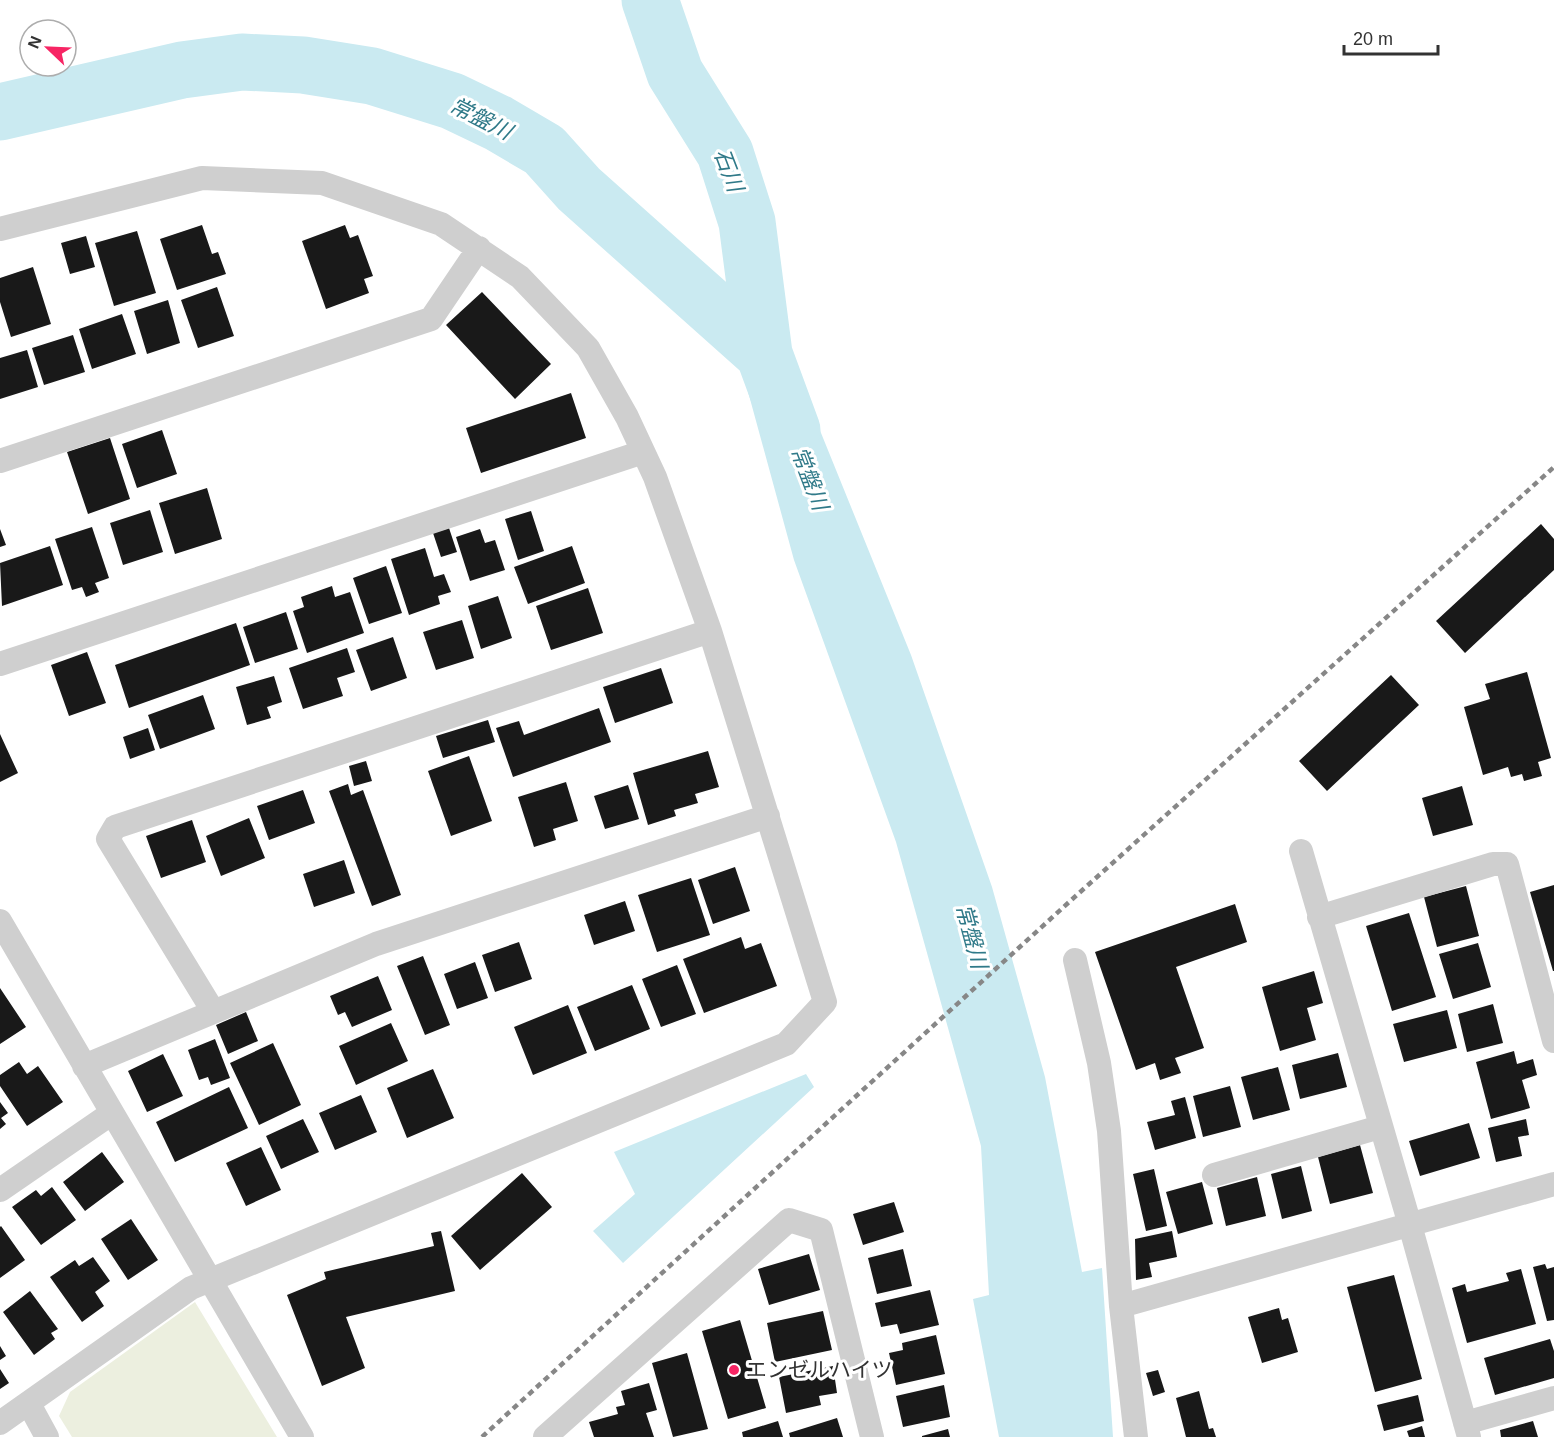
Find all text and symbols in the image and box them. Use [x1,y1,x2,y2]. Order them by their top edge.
north arrow [18,18,78,78]
scale bar [1344,18,1438,56]
text: 20 m [1353,29,1393,49]
text: N [25,34,45,51]
water label: 常盤川 [446,92,518,145]
water label: 石川 [709,145,749,197]
water label: 常盤川 [786,443,834,515]
water label: 常盤川 [951,901,993,973]
place label: エンゼルハイツ [746,1358,893,1381]
marker: エンゼルハイツ [727,1363,741,1377]

